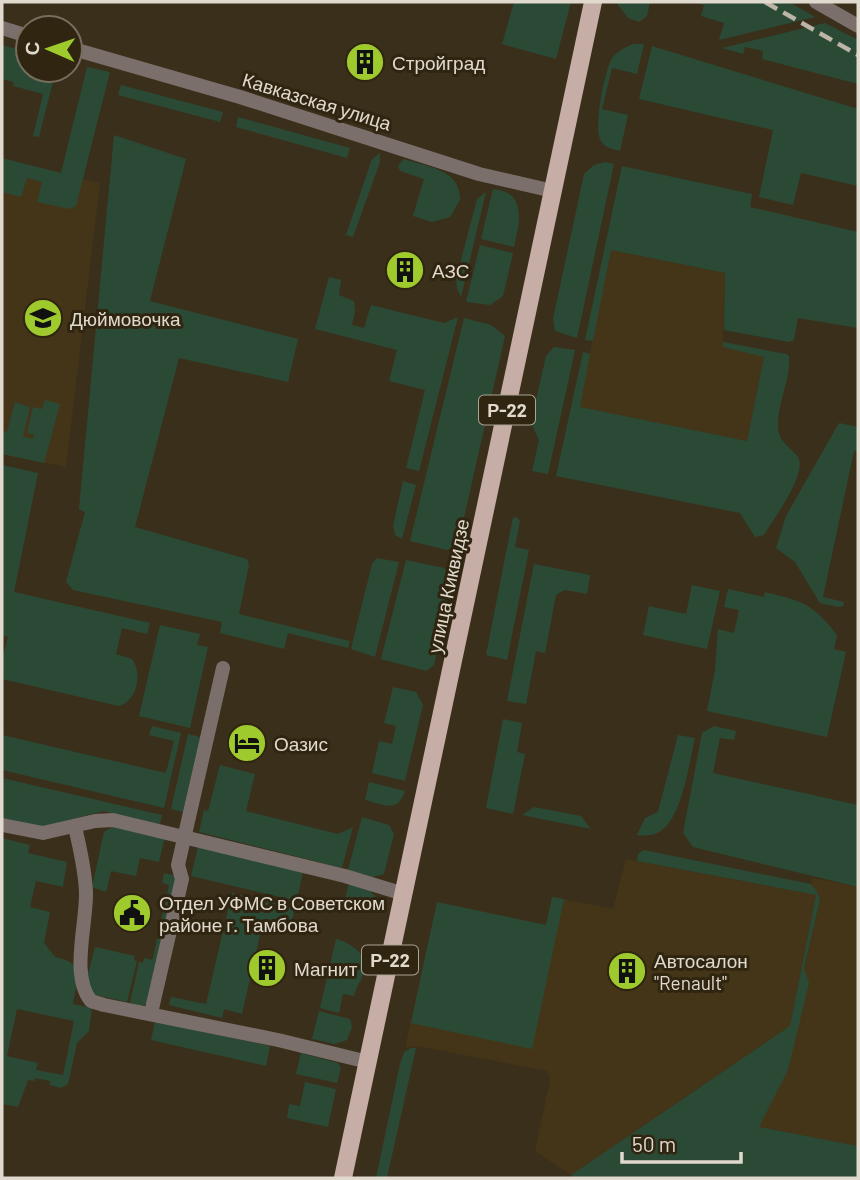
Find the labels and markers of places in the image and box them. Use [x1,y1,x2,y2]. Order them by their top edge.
building icon: Стройград [344,41,386,83]
place label: Стройград [392,51,485,74]
building icon: АЗС [384,249,426,291]
place label: АЗС [432,259,469,282]
school or university icon: Дюймовочка [22,297,64,339]
place label: Дюймовочка [70,307,181,330]
hotel icon: Оазис [226,722,268,764]
place label: Оазис [274,732,328,755]
place label: Отдел УФМС в Советском районе г. Тамбова [159,891,385,936]
public building icon: Отдел УФМС в Советском районе г. Тамбова [111,892,153,934]
building icon: Магнит [246,947,288,989]
place label: Автосалон "Renault" [654,949,748,994]
building icon: Автосалон "Renault" [606,950,648,992]
place label: Магнит [294,957,358,980]

